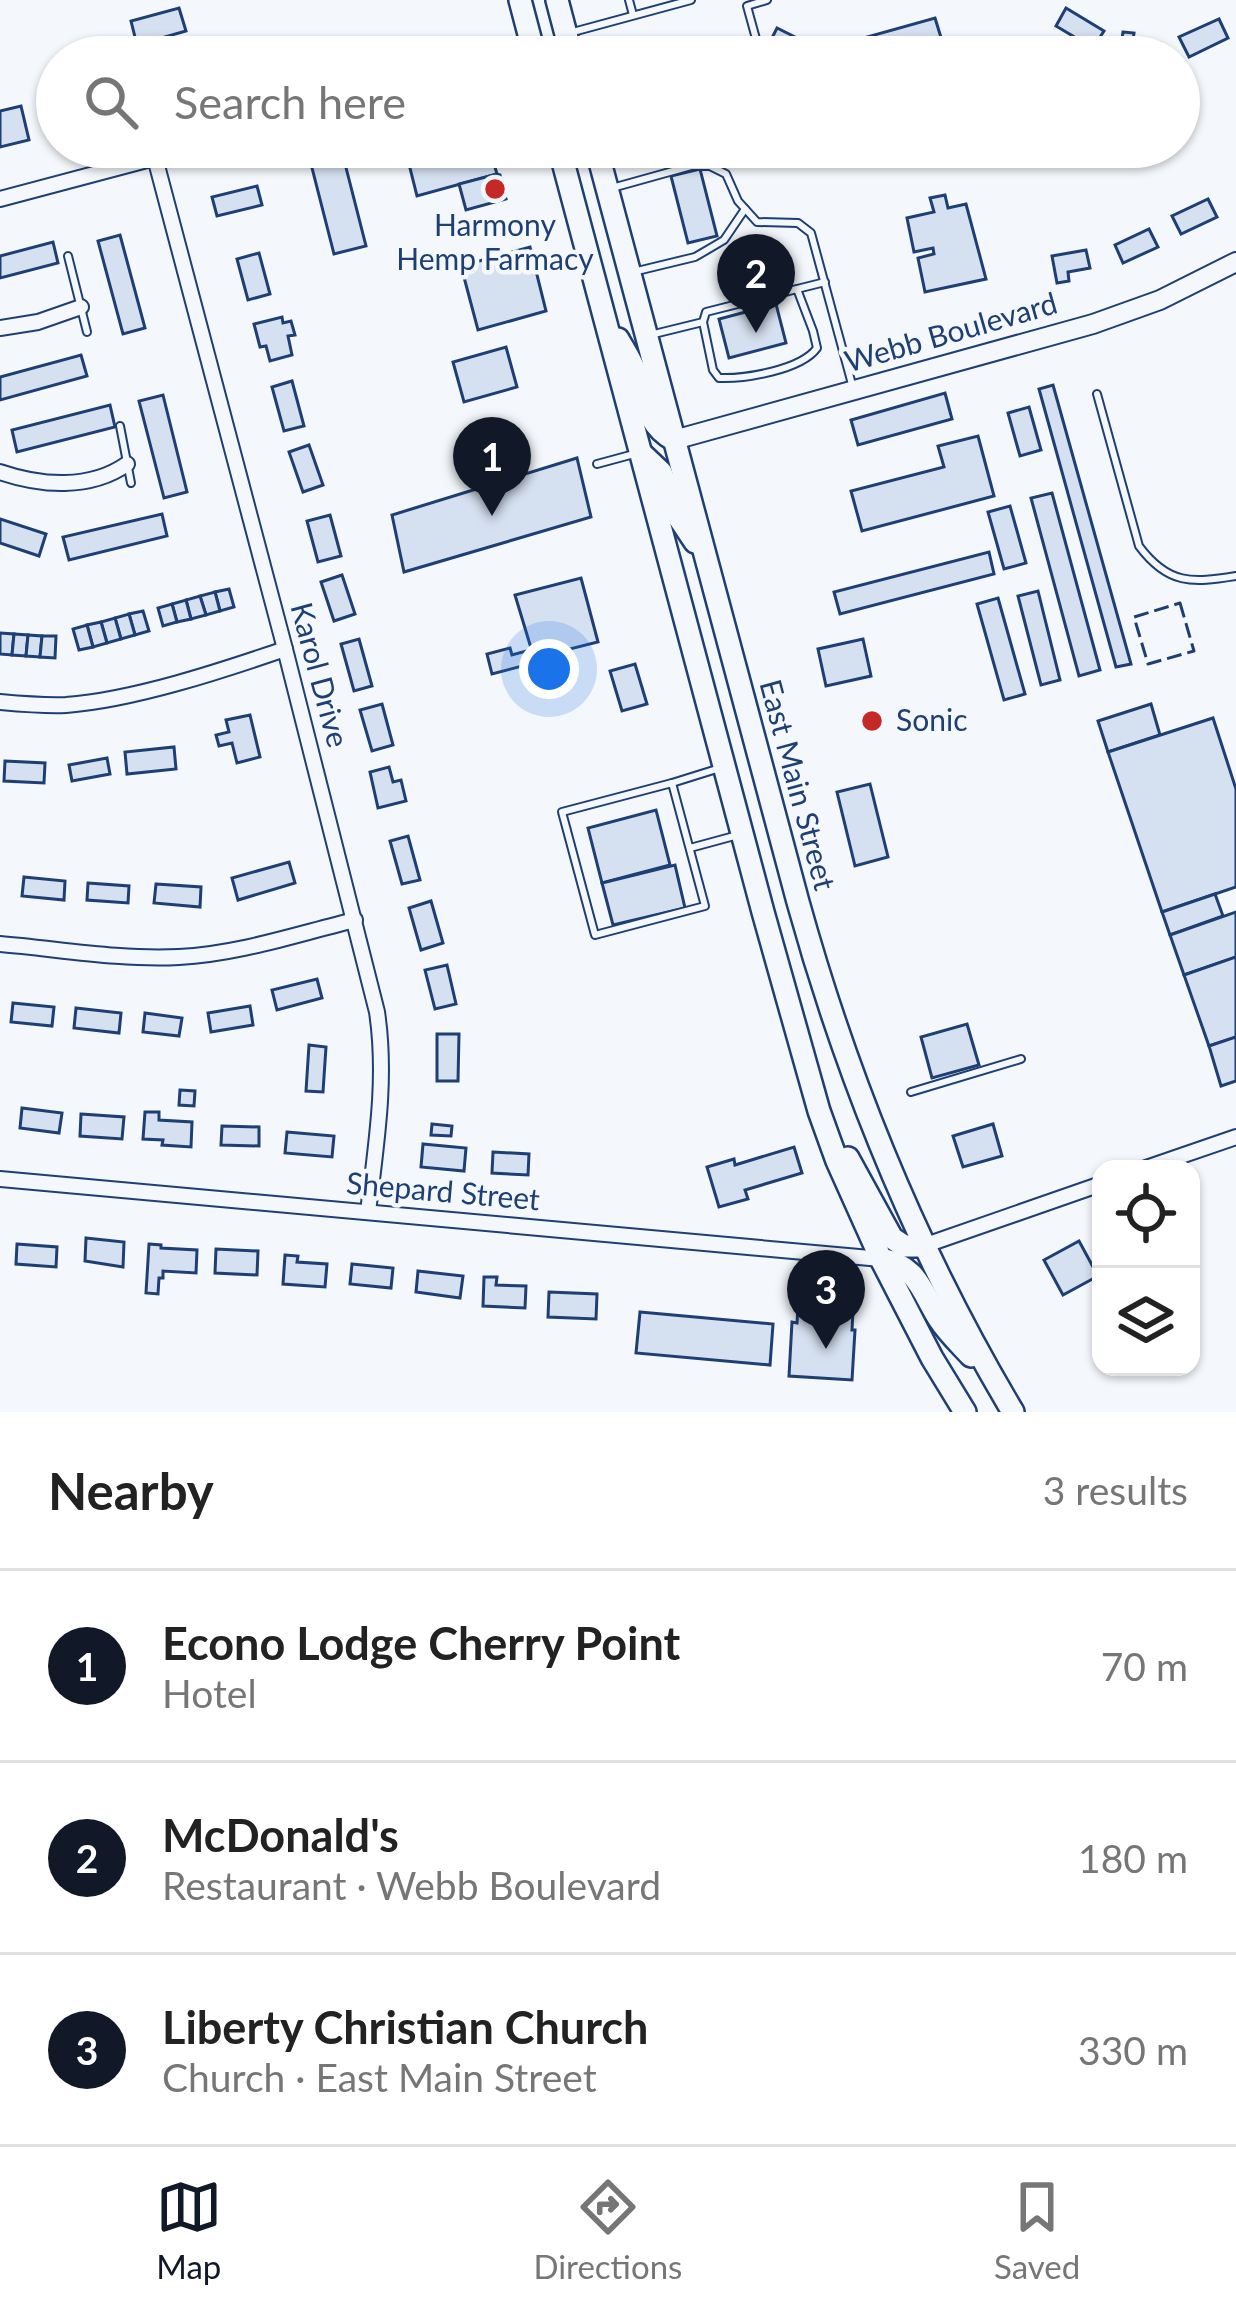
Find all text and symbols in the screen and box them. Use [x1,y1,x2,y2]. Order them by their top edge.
search box [36,36,1200,168]
icon: search [78,69,144,135]
text: Search here [174,75,406,129]
marker: Harmony Hemp Farmacy [482,176,508,202]
place label: Harmony Hemp Farmacy [396,206,594,276]
pin: 2 [717,234,795,333]
street label: Webb Boulevard [840,284,1061,379]
pin: 1 [453,417,531,516]
street label: Karol Drive [284,598,358,751]
your location [519,639,579,699]
street label: East Main Street [754,675,844,894]
place label: Sonic [896,701,967,737]
marker: Sonic [859,708,885,734]
map controls [1092,1160,1200,1376]
button: locate [1092,1160,1200,1268]
street label: Shepard Street [345,1164,542,1216]
pin: 3 [787,1250,865,1349]
button: layers [1092,1268,1200,1376]
text: Nearby [48,1460,214,1521]
text: 3 results [1043,1467,1188,1513]
text: Econo Lodge Cherry Point [162,1616,680,1670]
text: 1 [76,1643,98,1689]
text: 70 m [1101,1643,1188,1689]
text: Hotel [162,1670,257,1716]
text: McDonald's [162,1808,399,1862]
text: 2 [76,1835,98,1881]
text: 180 m [1078,1835,1188,1881]
text: Restaurant · Webb Boulevard [162,1862,661,1908]
text: Liberty Christian Church [162,2000,648,2054]
text: 3 [76,2027,98,2073]
text: 330 m [1078,2027,1188,2073]
text: Church · East Main Street [162,2054,597,2100]
tab: Map [156,2174,222,2286]
tab: Directions [533,2174,682,2286]
tab: Saved [994,2174,1080,2286]

